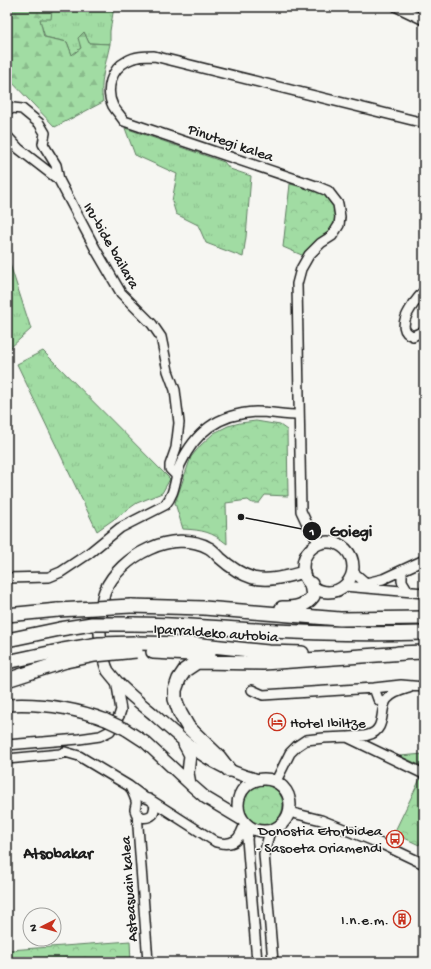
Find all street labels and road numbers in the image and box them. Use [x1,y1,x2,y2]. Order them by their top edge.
street label: Pinutegi kalea [184,121,276,167]
street label: Iru-bide bailara [78,200,143,293]
street label: Iparraldeko autobia [153,621,279,647]
street label: Asteasuain kalea [117,835,143,942]

